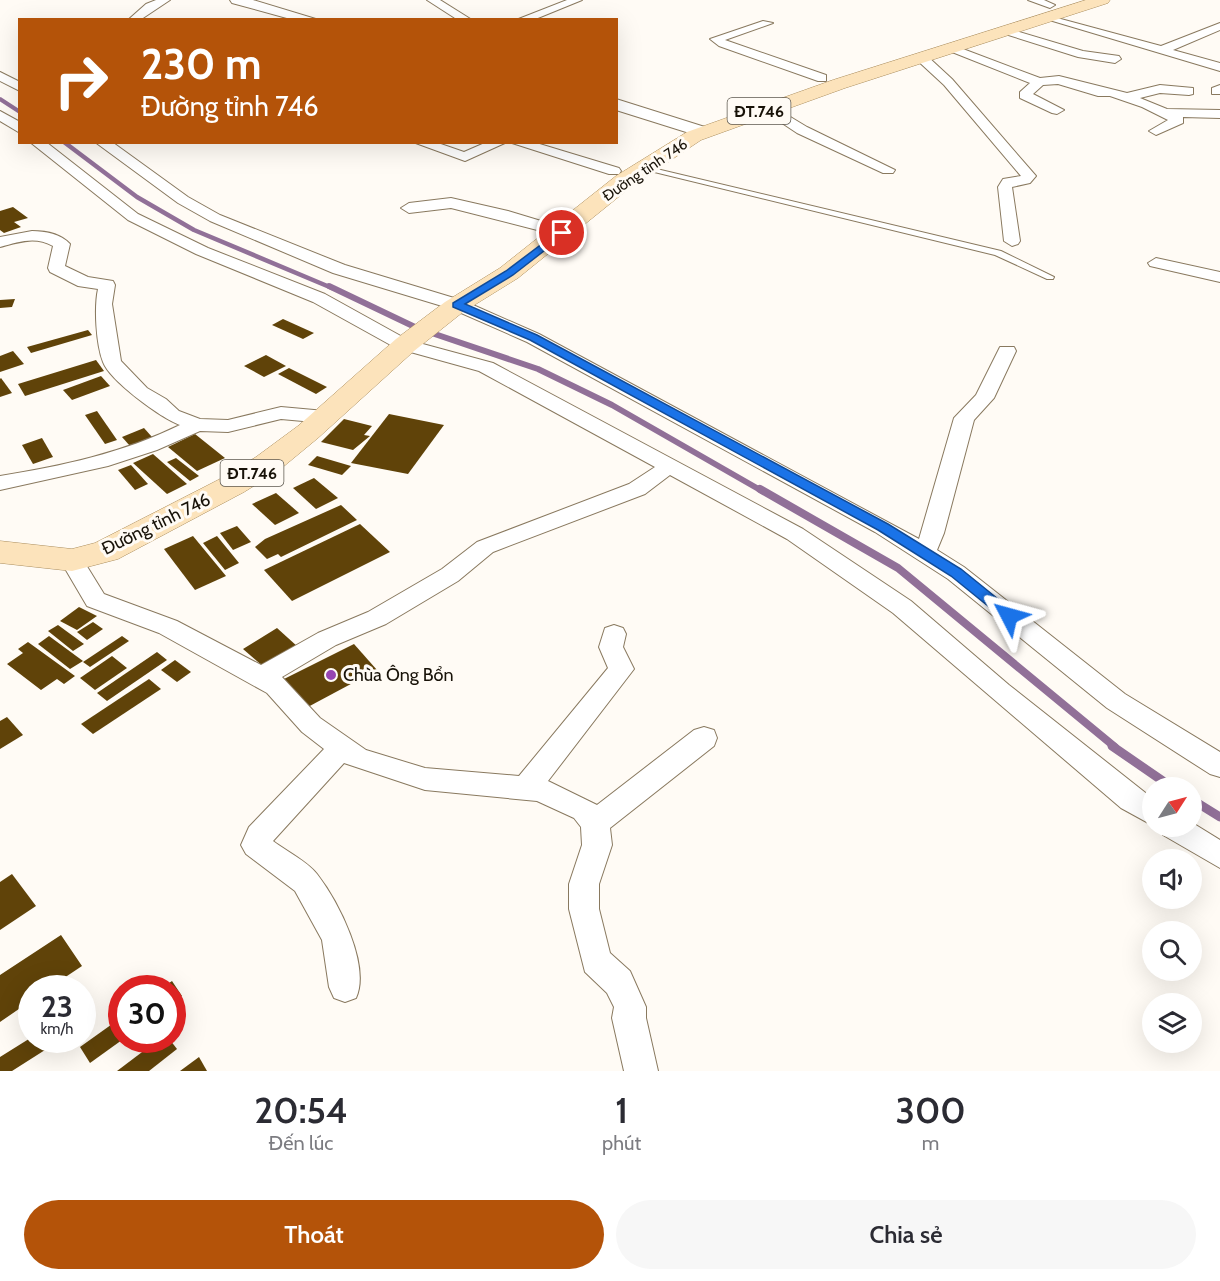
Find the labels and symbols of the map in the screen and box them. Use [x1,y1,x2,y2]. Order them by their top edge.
road number: ĐT.746 [728,98,790,124]
street label: Đường tỉnh 746 [599,135,691,205]
pin [536,207,587,258]
road number: ĐT.746 [220,460,284,486]
street label: Đường tỉnh 746 [98,488,214,560]
position arrow [977,584,1041,648]
place label: Chùa Ông Bổn [343,664,454,686]
marker: Chùa Ông Bổn [324,668,338,682]
north arrow [1142,777,1202,837]
speed limit sign: 30 [108,975,186,1053]

